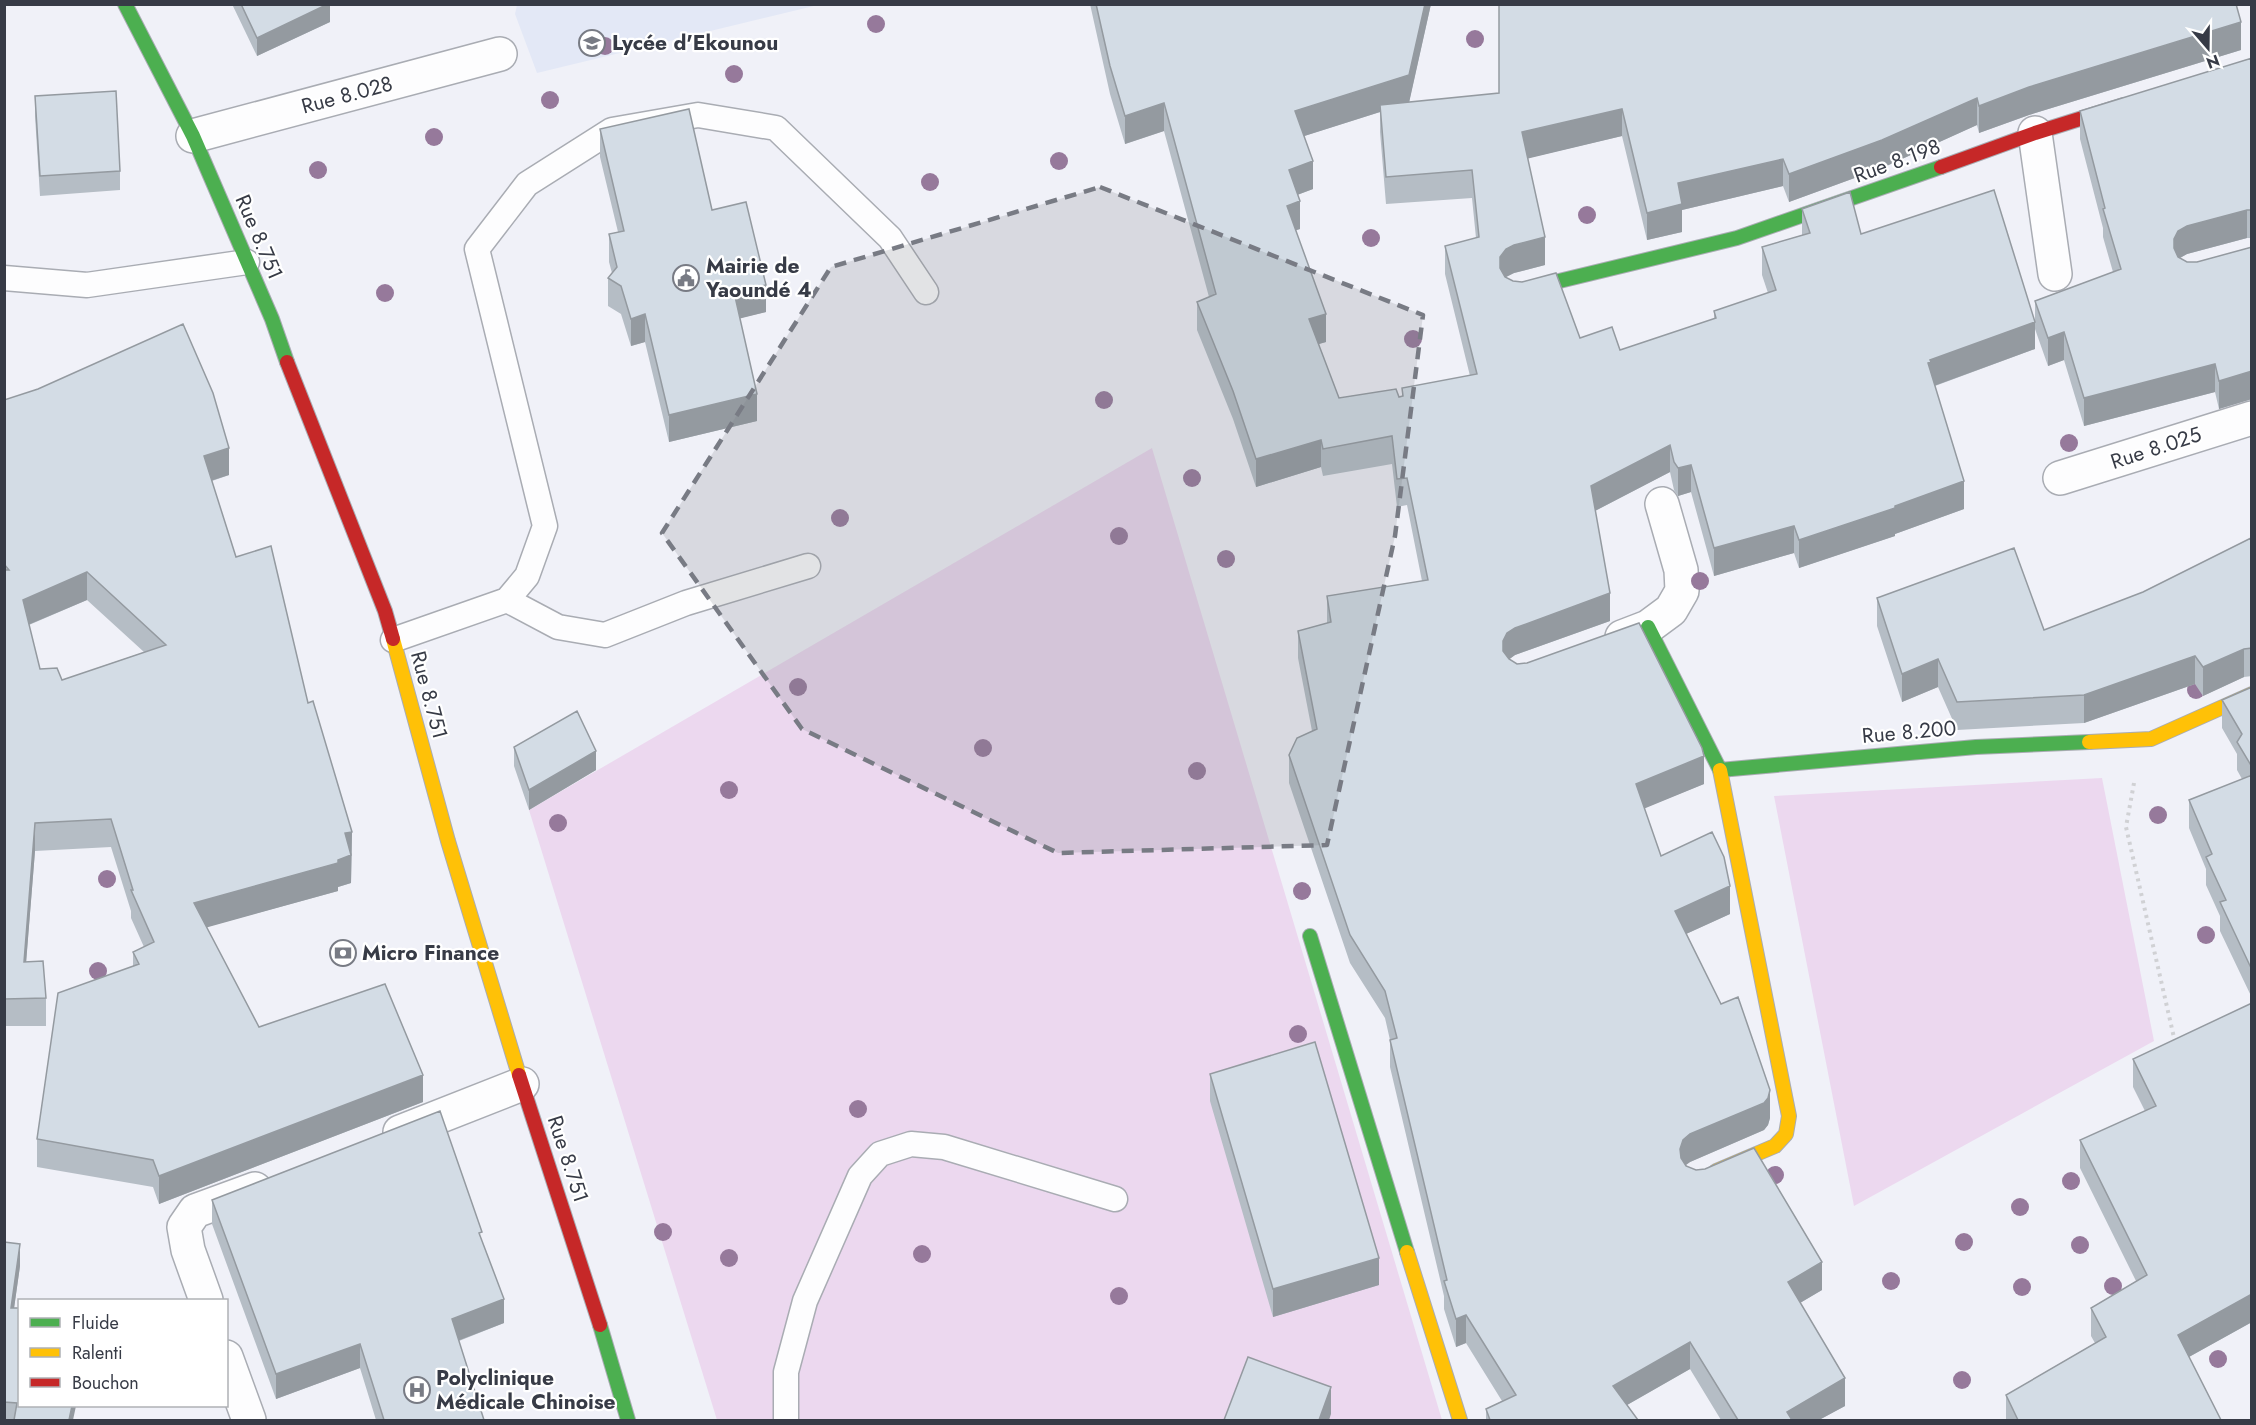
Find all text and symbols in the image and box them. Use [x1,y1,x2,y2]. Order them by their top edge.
north arrow [2178,18,2238,78]
school or university icon: Lycée d'Ekounou [577,28,607,58]
place label: Lycée d'Ekounou [612,28,778,58]
text: N [2203,49,2223,75]
street label: Rue 8.028 [298,68,396,122]
street label: Rue 8.198 [1849,131,1945,191]
street label: Rue 8.751 [228,190,290,284]
place label: Mairie de Yaoundé 4 [705,251,812,305]
public building icon: Mairie de Yaoundé 4 [671,263,701,293]
street label: Rue 8.025 [2107,419,2205,477]
street label: Rue 8.751 [403,648,455,742]
street label: Rue 8.200 [1861,713,1957,751]
bank icon: Micro Finance [328,938,358,968]
place label: Micro Finance [362,938,499,968]
street label: Rue 8.751 [540,1112,596,1206]
legend [18,1299,228,1407]
text: Fluide [72,1310,119,1336]
text: Ralenti [72,1340,123,1366]
place label: Polyclinique Médicale Chinoise [436,1363,616,1417]
text: Bouchon [72,1370,139,1396]
hospital icon: Polyclinique Médicale Chinoise [402,1375,432,1405]

